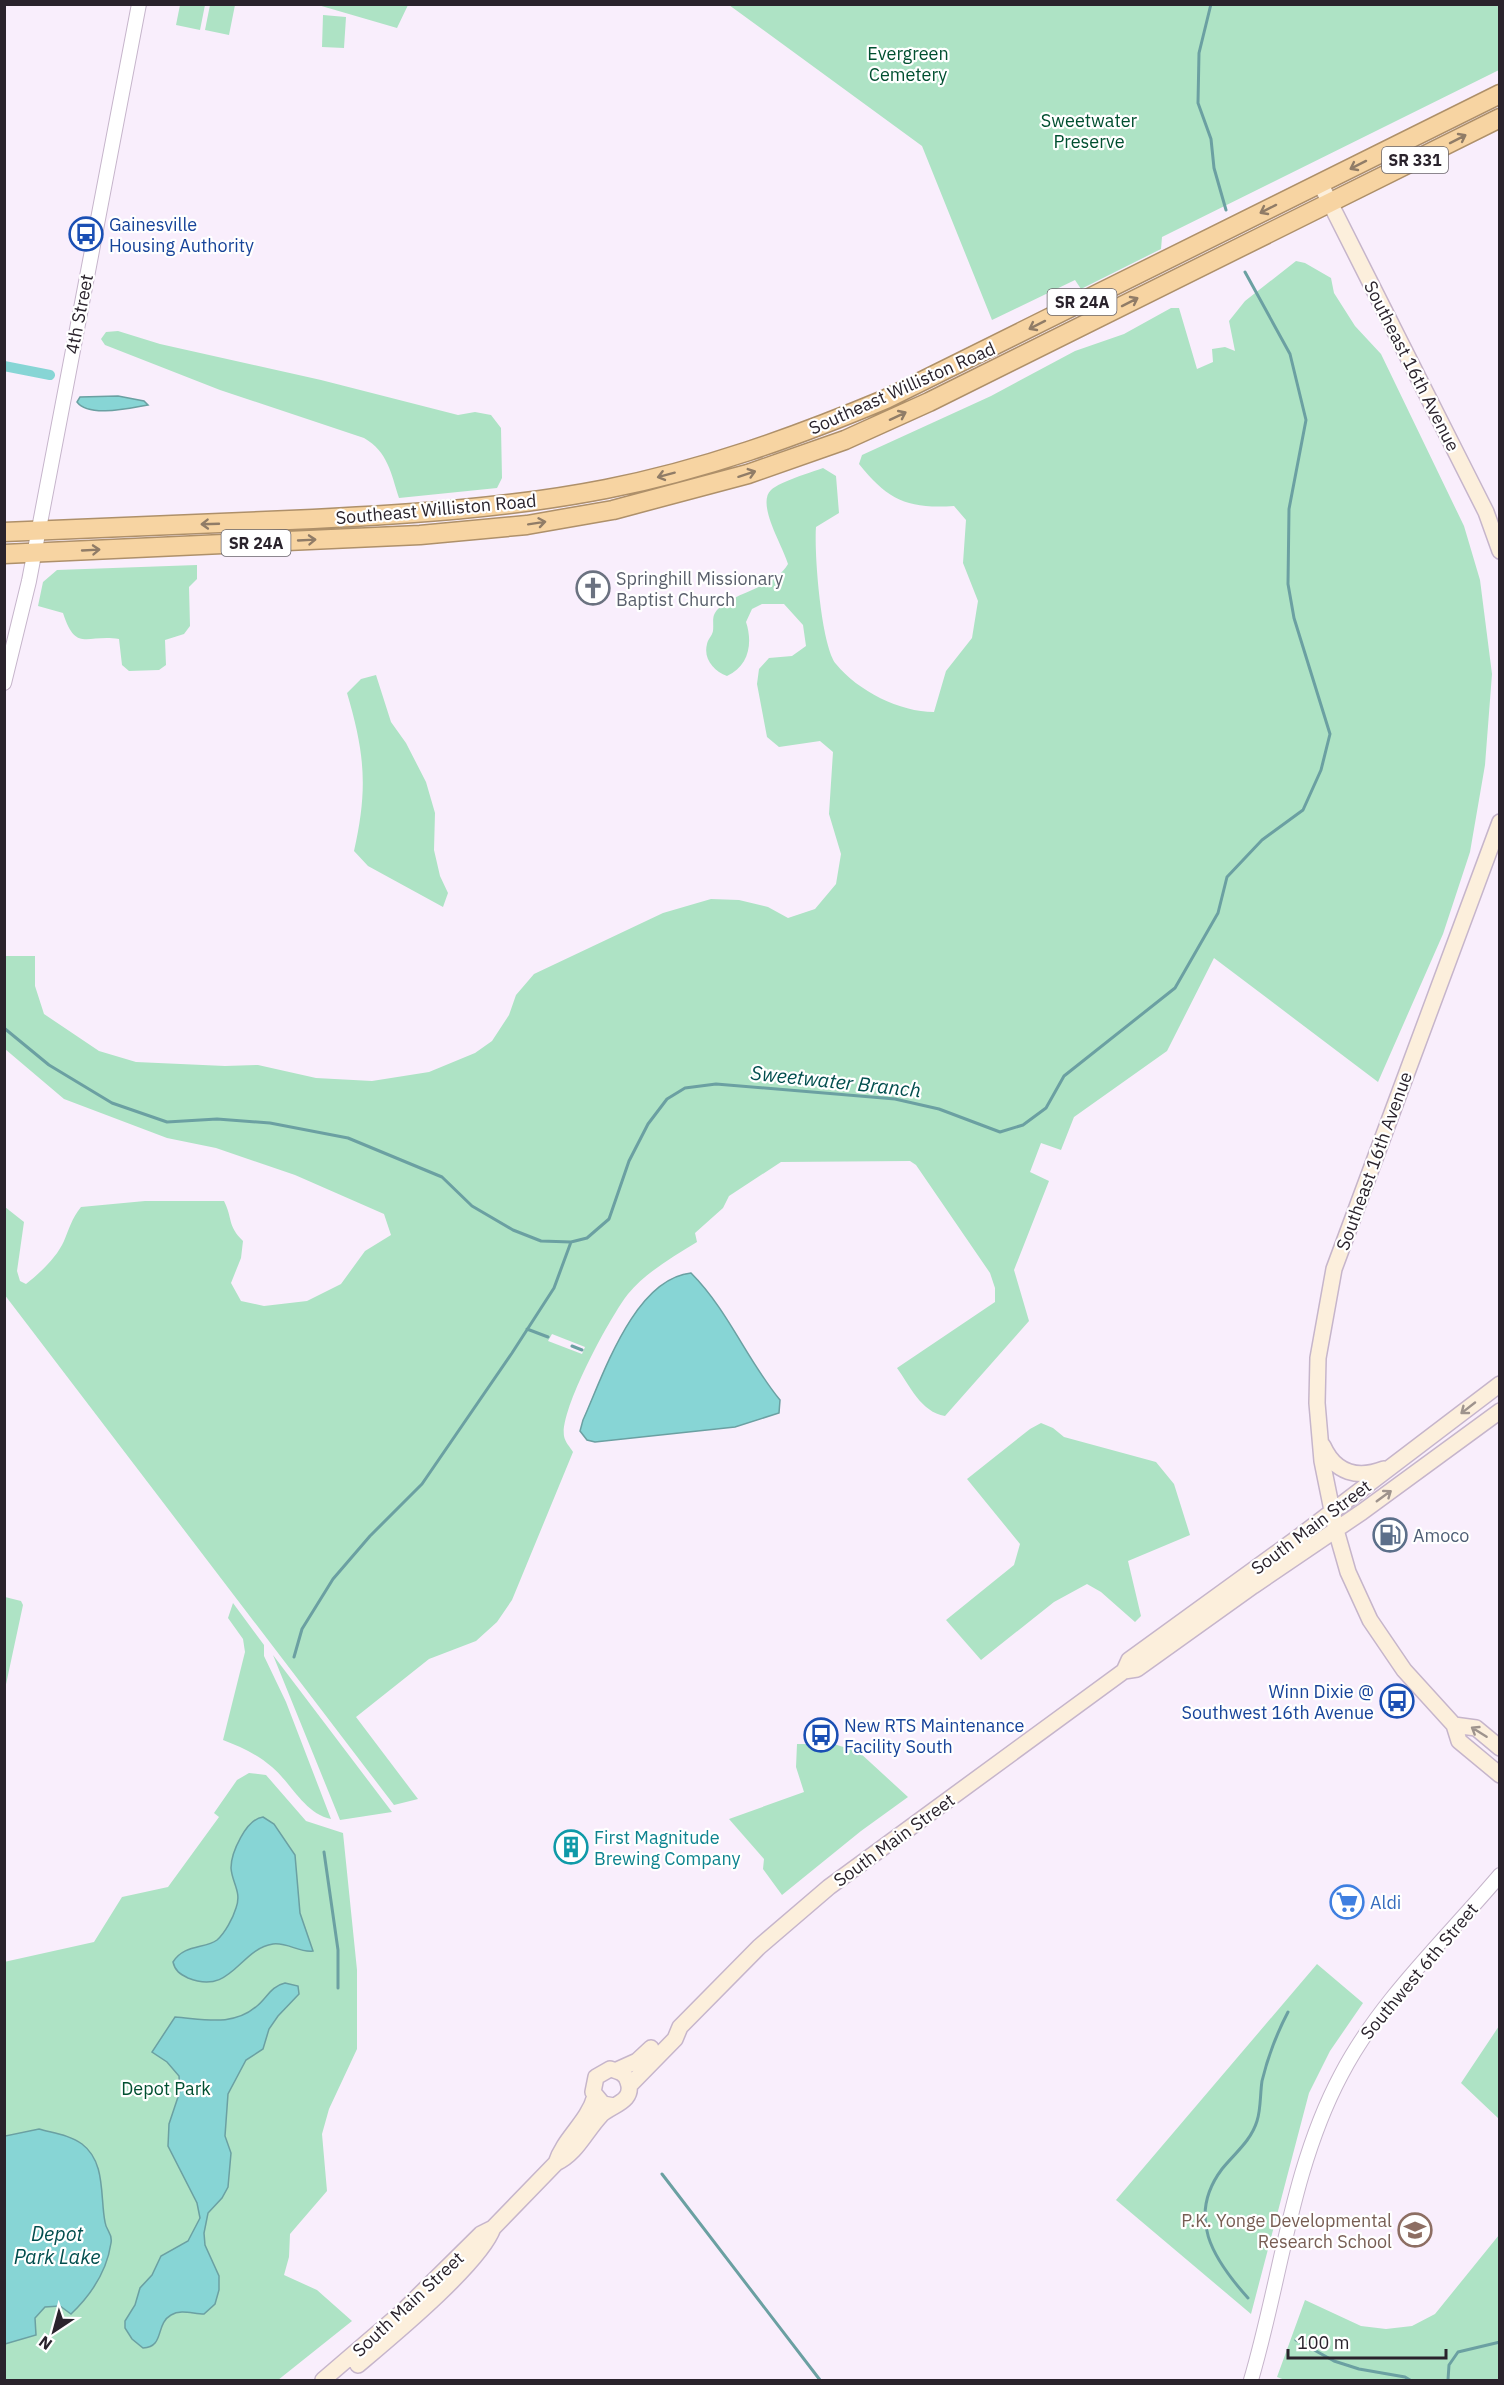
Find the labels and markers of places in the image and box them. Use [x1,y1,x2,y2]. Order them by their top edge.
place label: Gainesville Housing Authority [109,213,254,257]
bus stop icon: Gainesville Housing Authority [68,216,104,252]
place label: Springhill Missionary Baptist Church [616,567,783,611]
church icon: Springhill Missionary Baptist Church [575,570,611,606]
fuel station icon: Amoco [1372,1517,1408,1553]
place label: Amoco [1413,1524,1469,1547]
place label: Winn Dixie @ Southwest 16th Avenue [1181,1680,1374,1724]
bus stop icon: Winn Dixie @ Southwest 16th Avenue [1379,1683,1415,1719]
place label: New RTS Maintenance Facility South [844,1714,1025,1758]
bus stop icon: New RTS Maintenance Facility South [803,1717,839,1753]
place label: First Magnitude Brewing Company [594,1826,740,1870]
building icon: First Magnitude Brewing Company [553,1829,589,1865]
supermarket icon: Aldi [1329,1884,1365,1920]
place label: Aldi [1370,1891,1401,1914]
place label: P.K. Yonge Developmental Research School [1181,2209,1392,2253]
school or university icon: P.K. Yonge Developmental Research School [1397,2212,1433,2248]

